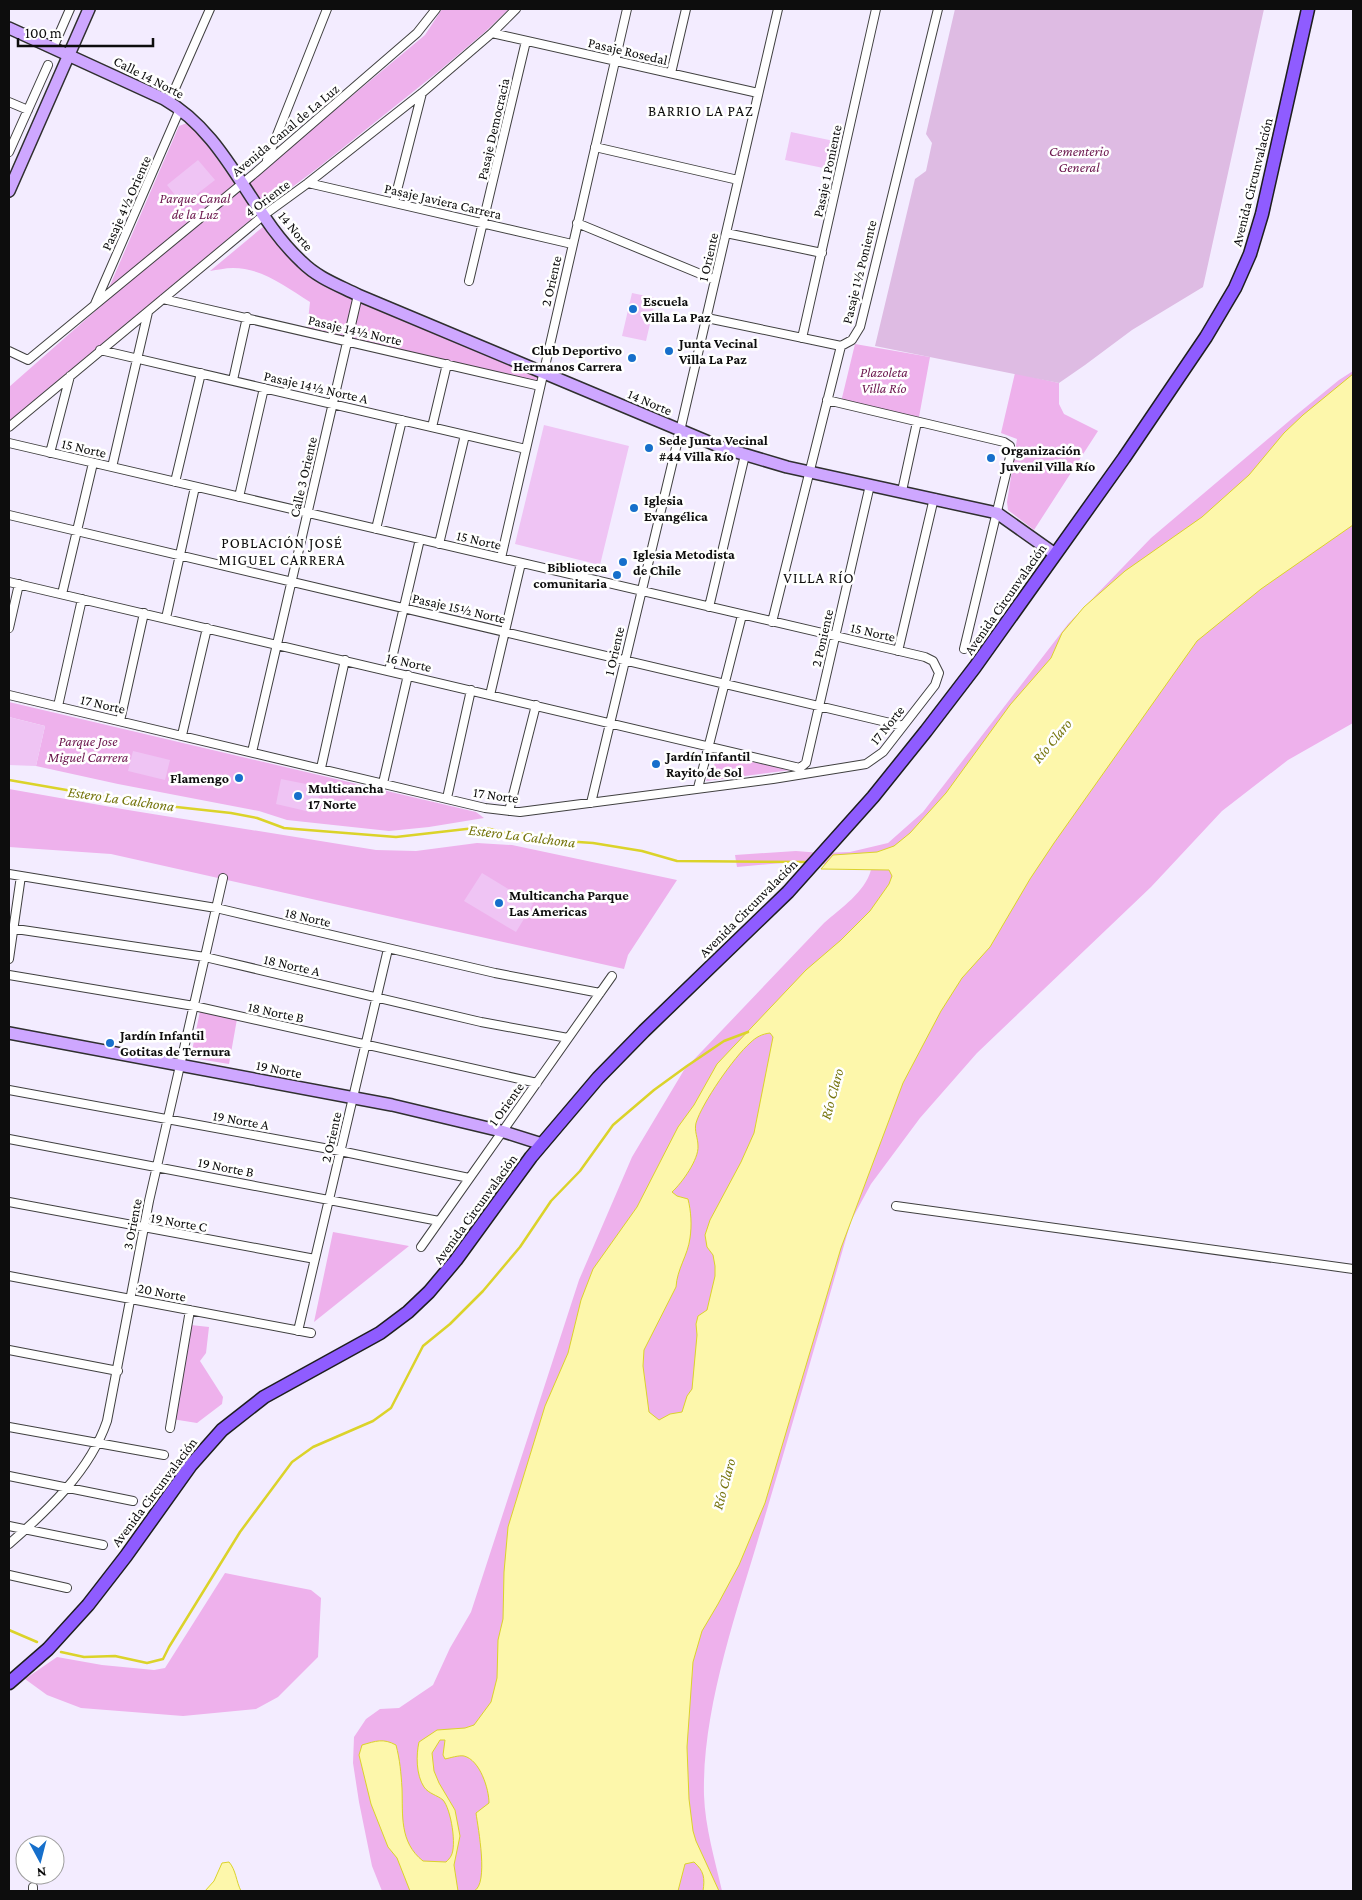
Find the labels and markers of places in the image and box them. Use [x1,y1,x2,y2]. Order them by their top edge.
place label: Escuela Villa La Paz [642,293,711,325]
marker: Escuela Villa La Paz [627,303,639,315]
place label: Junta Vecinal Villa La Paz [677,335,758,367]
place label: Club Deportivo Hermanos Carrera [513,342,622,374]
marker: Junta Vecinal Villa La Paz [663,345,675,357]
marker: Club Deportivo Hermanos Carrera [626,352,638,364]
place label: Sede Junta Vecinal #44 Villa Río [659,432,768,464]
marker: Sede Junta Vecinal #44 Villa Río [643,442,655,454]
place label: Organización Juvenil Villa Río [999,442,1095,474]
marker: Organización Juvenil Villa Río [985,452,997,464]
place label: Iglesia Evangélica [644,492,708,524]
marker: Iglesia Evangélica [628,502,640,514]
place label: Iglesia Metodista de Chile [633,546,735,578]
marker: Iglesia Metodista de Chile [617,556,629,568]
place label: Biblioteca comunitaria [533,559,607,591]
marker: Biblioteca comunitaria [611,569,623,581]
place label: Jardín Infantil Rayito de Sol [664,748,750,780]
marker: Jardín Infantil Rayito de Sol [650,758,662,770]
place label: Flamengo [170,770,229,786]
marker: Flamengo [233,772,245,784]
place label: Multicancha 17 Norte [308,780,384,812]
marker: Multicancha 17 Norte [292,790,304,802]
place label: Multicancha Parque Las Americas [509,887,629,919]
marker: Multicancha Parque Las Americas [493,897,505,909]
place label: Jardín Infantil Gotitas de Ternura [118,1027,231,1059]
marker: Jardín Infantil Gotitas de Ternura [104,1037,116,1049]

